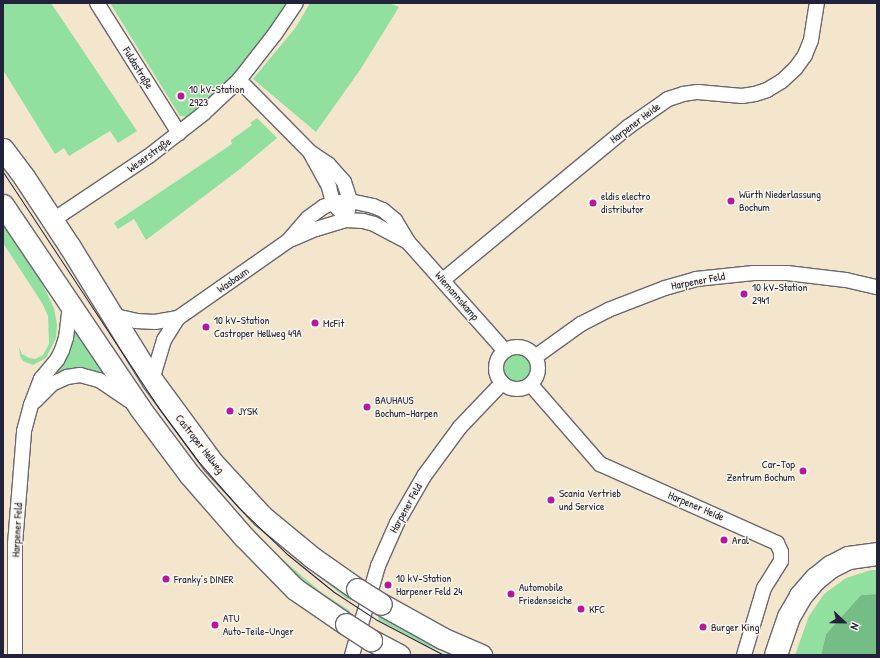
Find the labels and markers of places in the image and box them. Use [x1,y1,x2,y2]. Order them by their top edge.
place label: 10 kV-Station 2923 [189,83,244,109]
marker: 10 kV-Station 2923 [176,91,186,101]
place label: Würth Niederlassung Bochum [739,188,821,214]
place label: eldis electro distributor [601,190,650,216]
marker: Würth Niederlassung Bochum [726,196,736,206]
marker: eldis electro distributor [588,198,598,208]
place label: 10 kV-Station 2941 [752,281,807,307]
marker: 10 kV-Station 2941 [739,289,749,299]
place label: 10 kV-Station Castroper Hellweg 49A [214,314,302,340]
place label: McFit [323,316,344,330]
marker: McFit [310,318,320,328]
marker: 10 kV-Station Castroper Hellweg 49A [201,322,211,332]
place label: BAUHAUS Bochum-Harpen [375,394,438,420]
marker: BAUHAUS Bochum-Harpen [362,402,372,412]
place label: JYSK [238,404,258,418]
marker: JYSK [225,406,235,416]
place label: Car-Top Zentrum Bochum [727,458,795,484]
marker: Car-Top Zentrum Bochum [798,466,808,476]
place label: Scania Vertrieb und Service [559,487,621,513]
marker: Scania Vertrieb und Service [546,495,556,505]
place label: Aral [732,533,749,547]
marker: Aral [719,535,729,545]
place label: Franky’s DINER [174,572,234,586]
place label: 10 kV-Station Harpener Feld 24 [396,572,462,598]
marker: Franky’s DINER [161,574,171,584]
marker: 10 kV-Station Harpener Feld 24 [383,580,393,590]
place label: Automobile Friedenseiche [519,581,572,607]
marker: Automobile Friedenseiche [506,589,516,599]
place label: KFC [589,602,605,616]
marker: KFC [576,604,586,614]
place label: ATU Auto-Teile-Unger [223,612,294,638]
marker: ATU Auto-Teile-Unger [210,620,220,630]
place label: Burger King [711,620,759,634]
marker: Burger King [698,622,708,632]

